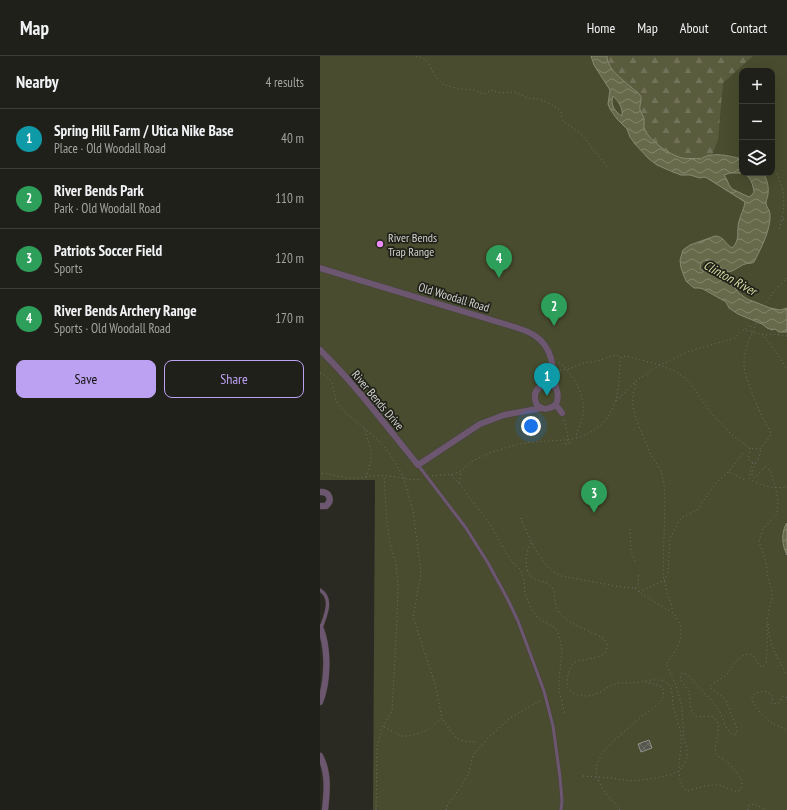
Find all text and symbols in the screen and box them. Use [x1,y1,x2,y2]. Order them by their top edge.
text: Map [20,16,49,40]
text: Home [587,19,615,37]
text: Map [637,19,658,37]
text: About [680,19,709,37]
text: Contact [731,19,767,37]
map controls [739,68,775,176]
button: + [739,68,775,104]
text: Nearby [16,71,59,93]
text: 4 results [265,74,304,91]
button: − [739,104,775,140]
text: Spring Hill Farm / Utica Nike Base [54,121,234,140]
text: 1 [26,130,32,147]
text: 40 m [281,130,304,147]
text: Place · Old Woodall Road [54,140,166,157]
button: layers [739,140,775,176]
text: River Bends Park [54,181,144,200]
text: 2 [26,190,32,207]
text: 110 m [275,190,304,207]
text: Park · Old Woodall Road [54,200,161,217]
place label: River Bends Trap Range [388,230,437,259]
marker: River Bends Trap Range [375,239,385,249]
text: Patriots Soccer Field [54,241,162,260]
pin: 4 [486,245,512,278]
text: 3 [26,250,32,267]
text: 120 m [275,250,304,267]
water label: Clinton River [700,256,762,301]
text: Sports [54,260,83,277]
street label: Old Woodall Road [417,279,491,315]
pin: 2 [541,293,567,326]
text: River Bends Archery Range [54,301,197,320]
text: 4 [26,310,32,327]
text: 170 m [275,310,304,327]
text: Sports · Old Woodall Road [54,320,171,337]
button: Save [16,360,156,398]
button: Share [164,360,304,398]
pin: 1 [534,363,560,396]
street label: River Bends Drive [349,367,407,433]
your location [521,416,541,436]
pin: 3 [581,480,607,513]

